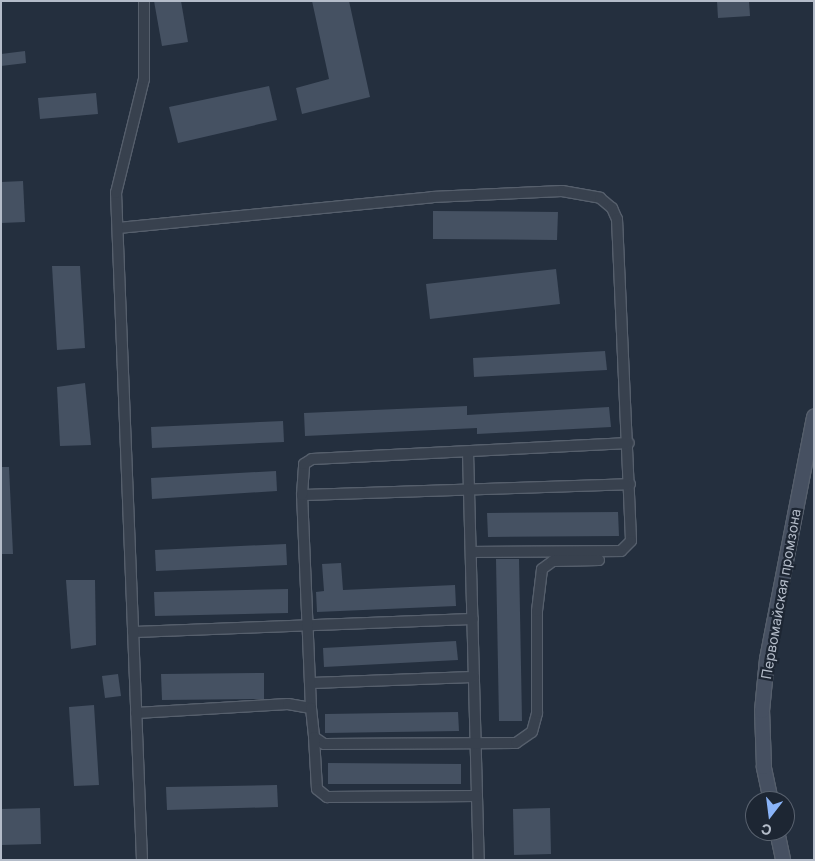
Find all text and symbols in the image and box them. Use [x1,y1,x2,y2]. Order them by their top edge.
street label: Первомайская промзона [758,507,804,681]
north arrow [745,791,795,841]
text: С [759,820,773,840]

